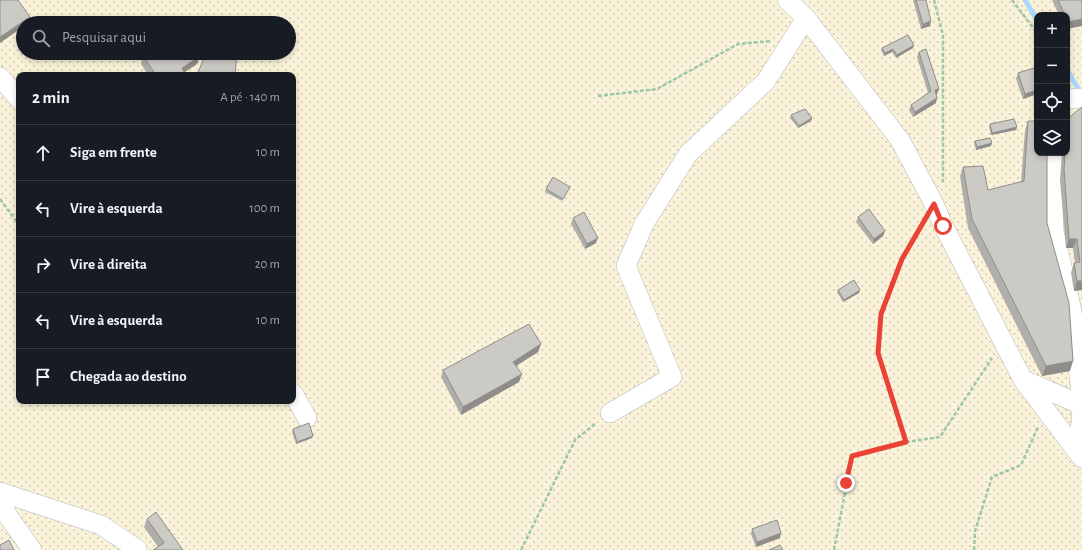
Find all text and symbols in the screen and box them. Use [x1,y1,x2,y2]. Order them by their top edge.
map controls [1034,12,1070,156]
button: + [1034,12,1070,48]
search box [16,16,296,60]
icon: search [30,27,52,49]
text: Pesquisar aqui [62,30,146,45]
button: − [1034,48,1070,84]
button: locate [1034,84,1070,120]
text: 2 min [32,89,70,106]
text: A pé · 140 m [220,91,280,104]
button: layers [1034,120,1070,156]
icon: ahead [32,142,54,164]
text: Siga em frente [70,145,157,160]
text: 10 m [256,146,280,159]
icon: left [32,198,54,220]
text: Vire à esquerda [70,201,163,216]
text: 100 m [249,202,280,215]
route start [934,217,952,235]
icon: right [32,254,54,276]
text: Vire à direita [70,257,147,272]
text: 20 m [255,258,280,271]
icon: left [32,310,54,332]
text: Vire à esquerda [70,313,163,328]
text: 10 m [256,314,280,327]
icon: arrive [32,366,54,388]
text: Chegada ao destino [70,369,187,384]
route end [837,474,855,492]

